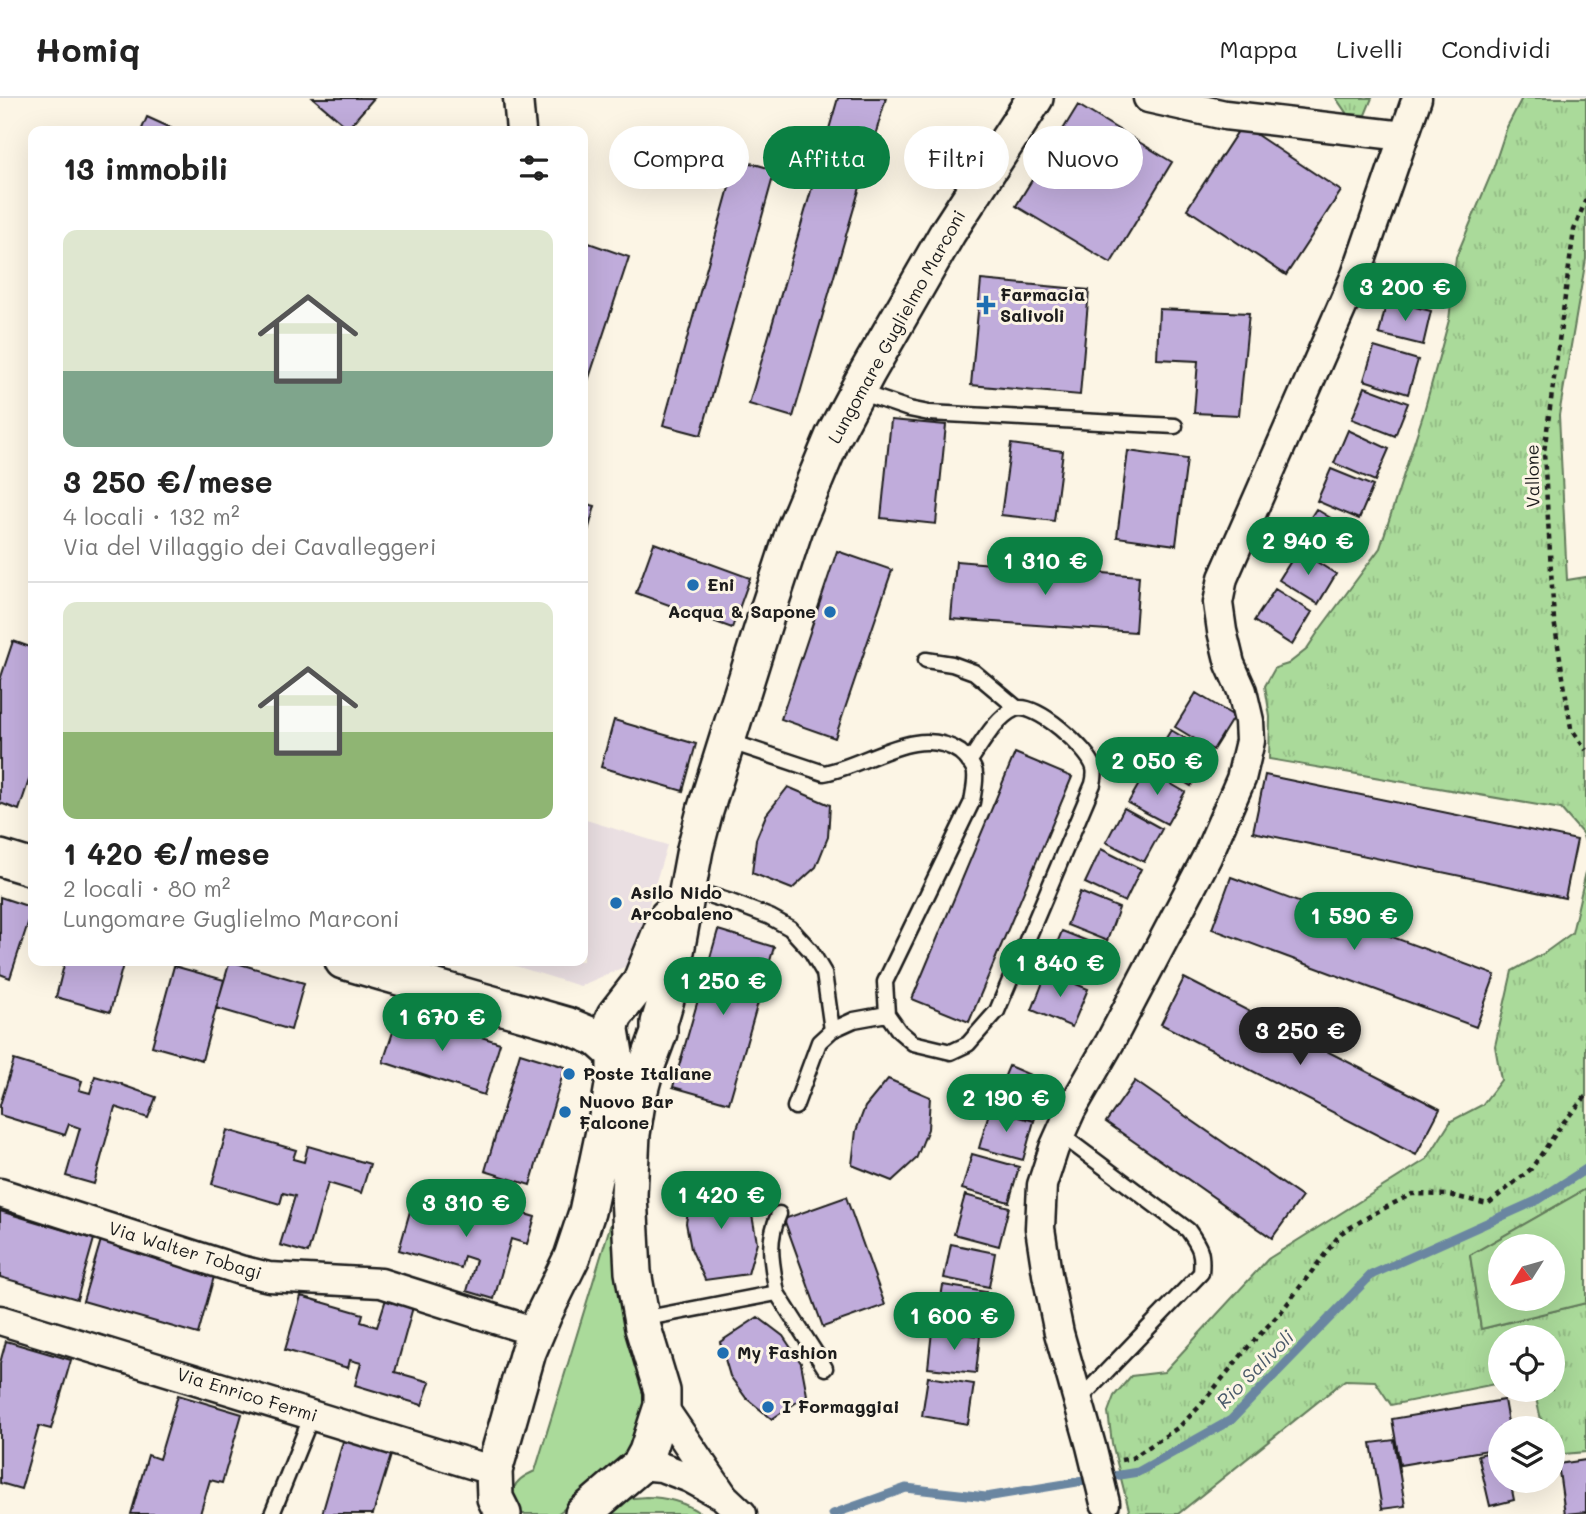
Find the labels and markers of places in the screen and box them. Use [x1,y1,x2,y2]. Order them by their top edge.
pin: 3 200 € [1340,264,1470,323]
place label: Farmacia Salivoli [1000,282,1085,327]
marker: Farmacia Salivoli [978,297,994,313]
pin: 2 940 € [1243,518,1373,577]
pin: 1 310 € [980,538,1110,597]
place label: Eni [707,572,735,596]
marker: Eni [685,577,701,593]
place label: Acqua & Sapone [668,599,816,623]
marker: Acqua & Sapone [822,604,838,620]
pin: 2 050 € [1092,738,1222,797]
place label: Asilo Nido Arcobaleno [630,880,733,925]
pin: 1 590 € [1289,892,1419,952]
marker: Asilo Nido Arcobaleno [608,895,624,911]
pin: 1 840 € [995,940,1125,999]
pin: 1 250 € [658,958,788,1017]
pin: 1 670 € [377,993,507,1053]
pin: 3 250 € [1235,1007,1365,1067]
place label: Poste Italiane [583,1061,712,1085]
marker: Poste Italiane [561,1066,577,1082]
pin: 2 190 € [941,1074,1071,1134]
place label: Nuovo Bar Falcone [579,1089,674,1134]
marker: Nuovo Bar Falcone [557,1104,573,1120]
pin: 1 420 € [656,1172,786,1231]
pin: 3 310 € [401,1180,531,1239]
pin: 1 600 € [889,1292,1019,1352]
place label: My Fashion [737,1340,837,1364]
marker: My Fashion [715,1345,731,1361]
place label: I Formaggiai [782,1394,900,1418]
marker: I Formaggiai [760,1399,776,1415]

